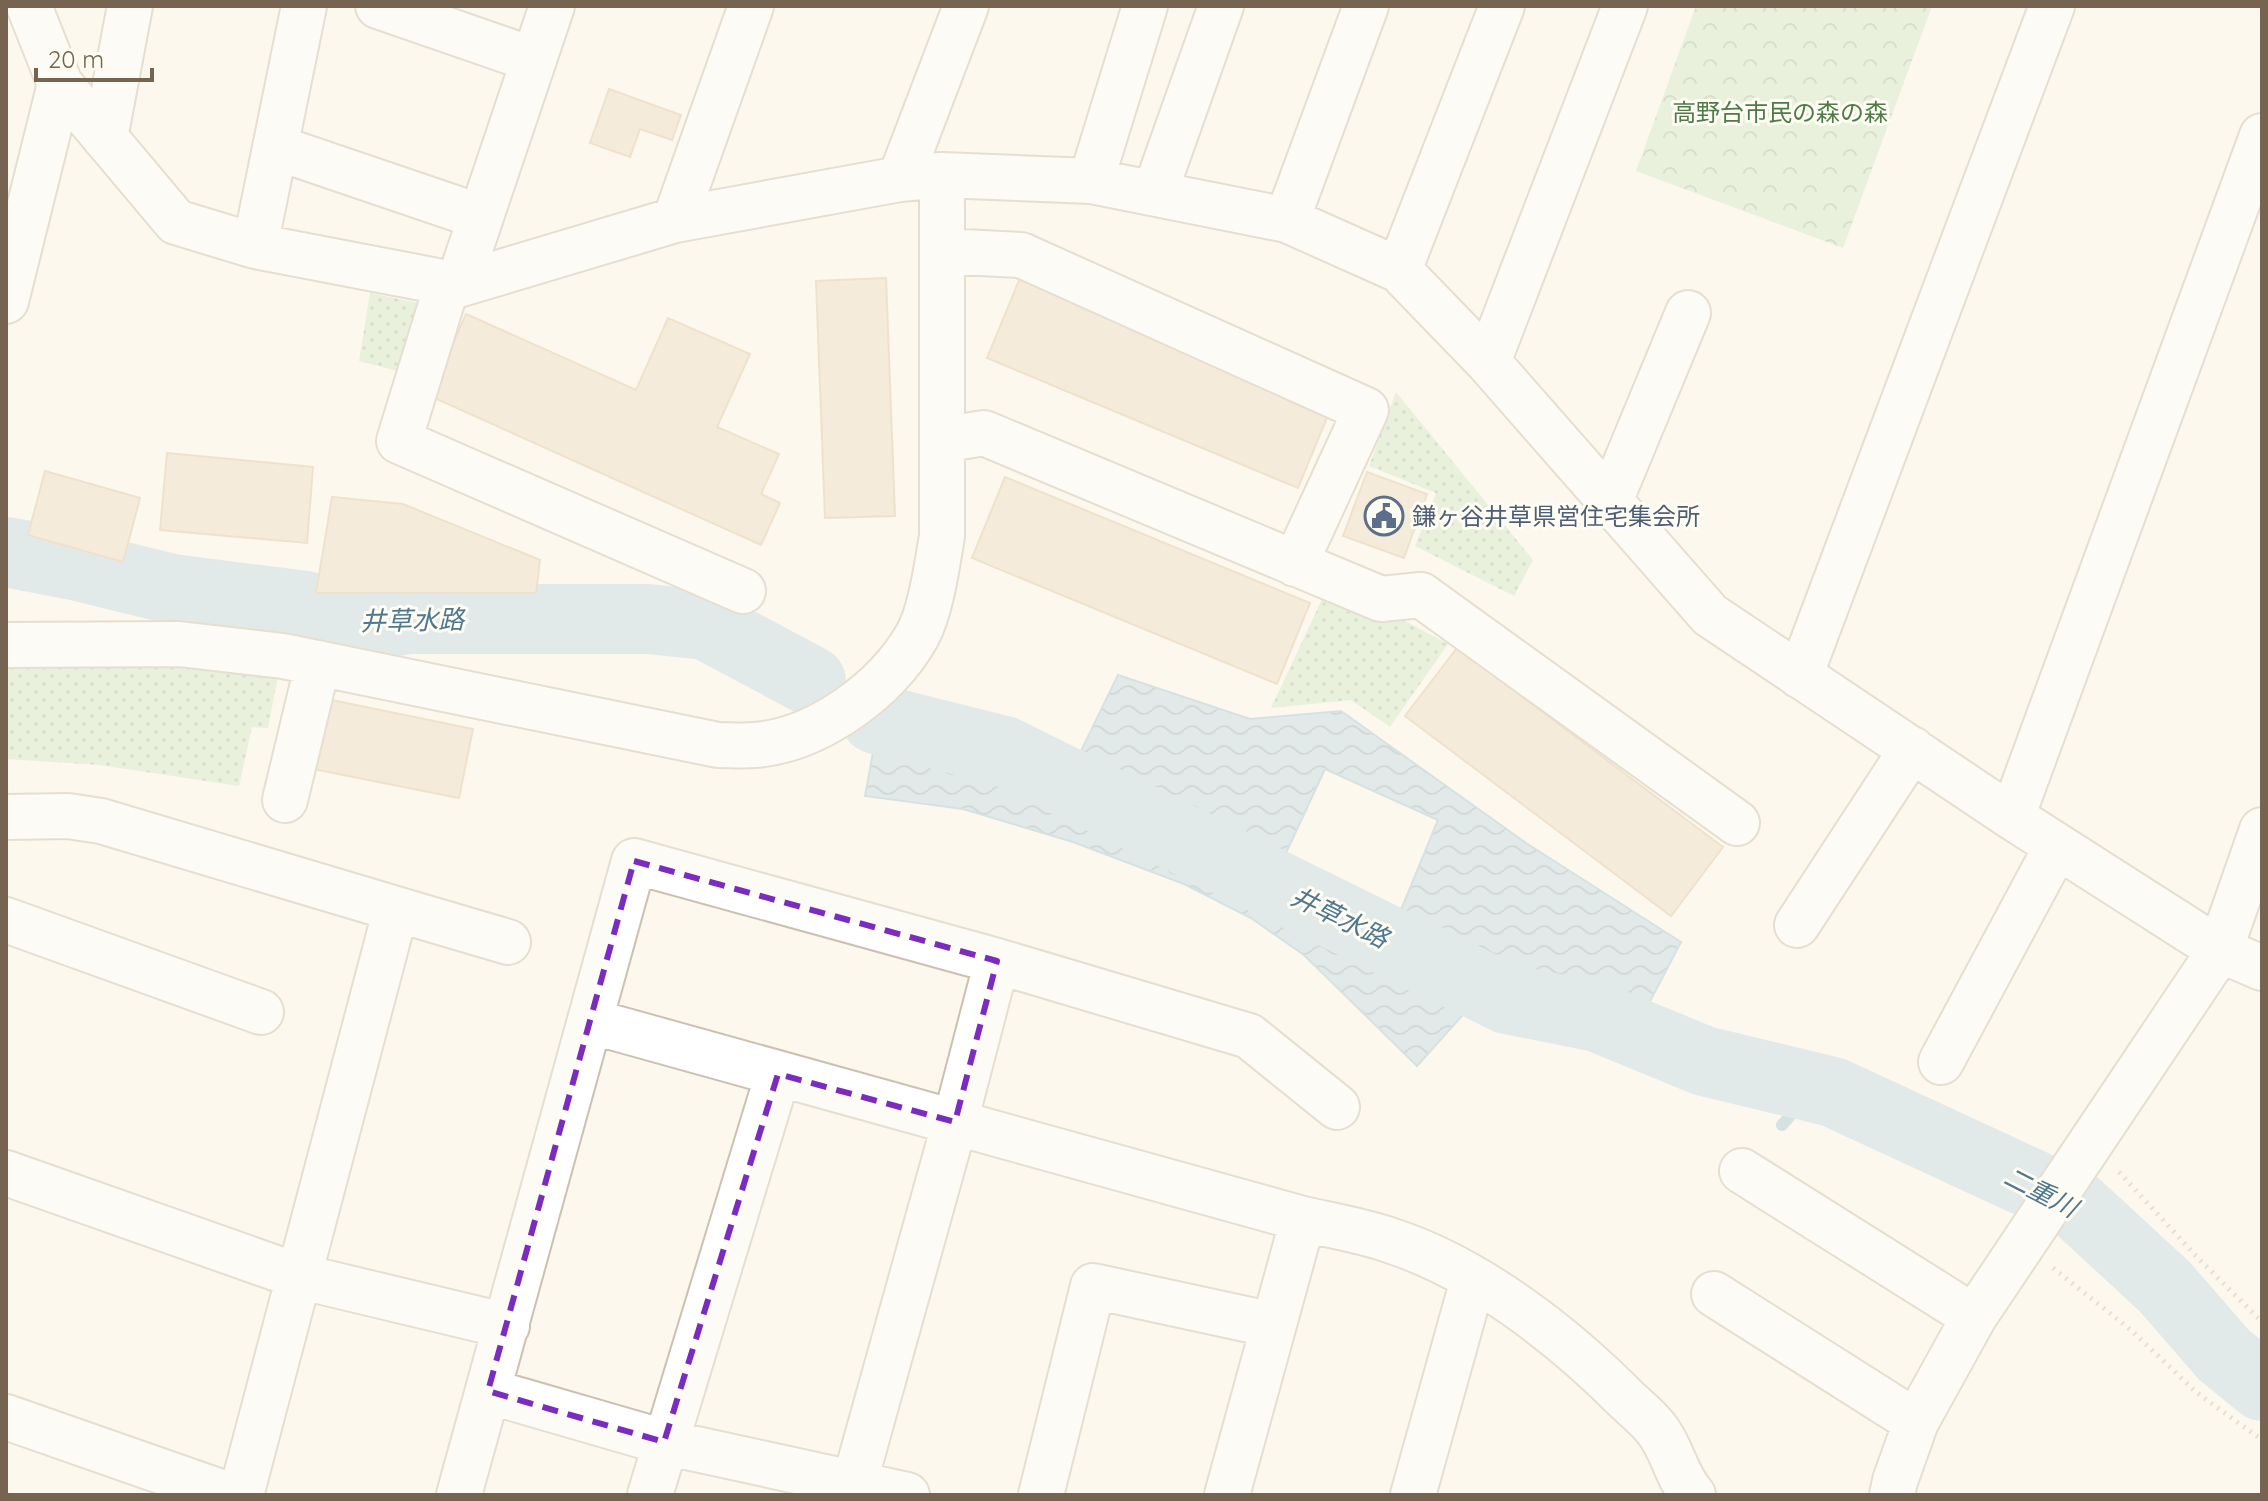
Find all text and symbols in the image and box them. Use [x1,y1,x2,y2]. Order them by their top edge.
scale bar [36,32,152,82]
text: 20 m [48,44,104,74]
park label: 高野台市民の森の森 [1672,97,1888,127]
public building icon: 鎌ヶ谷井草県営住宅集会所 [1363,495,1405,537]
place label: 鎌ヶ谷井草県営住宅集会所 [1412,501,1700,531]
water label: 井草水路 [360,603,466,637]
water label: 井草水路 [1286,879,1396,955]
water label: 二重川 [1999,1160,2086,1226]

